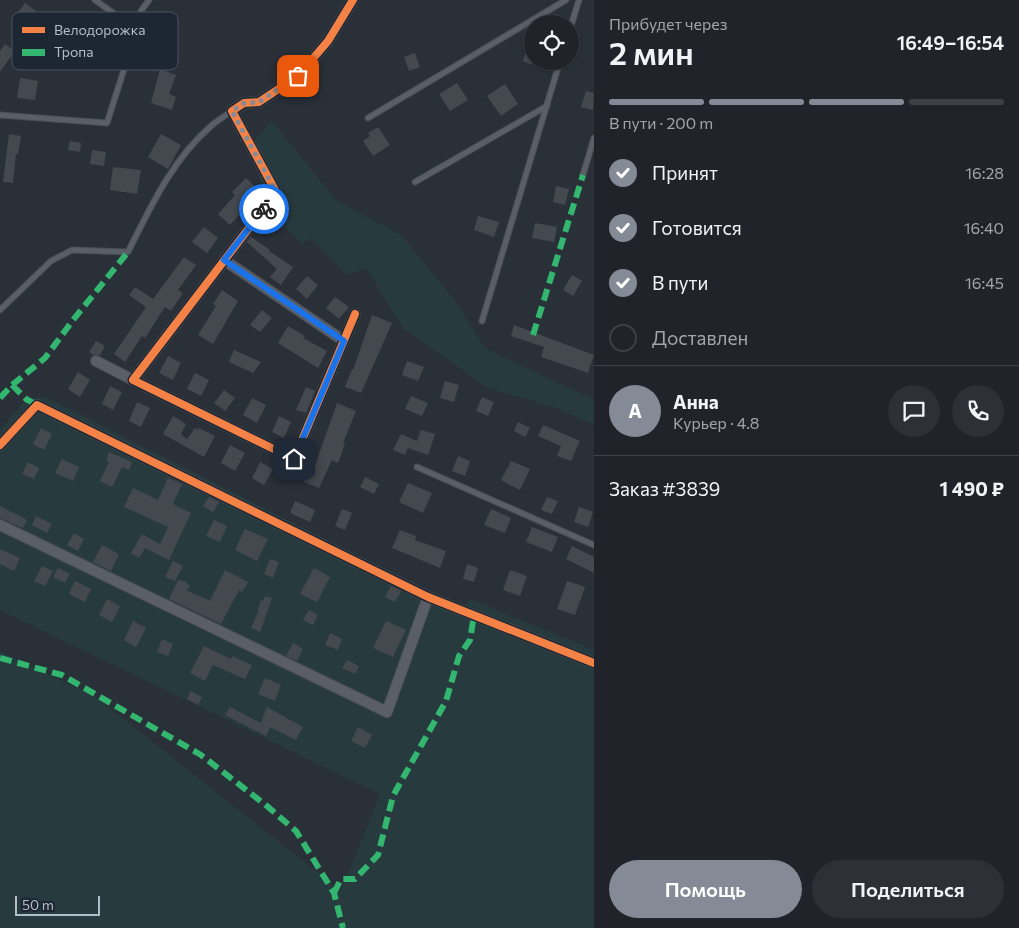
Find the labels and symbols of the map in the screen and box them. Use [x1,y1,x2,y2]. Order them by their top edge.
legend [12,12,178,70]
text: Велодорожка [54,21,145,38]
text: Тропа [54,43,94,60]
pin [277,55,319,97]
courier [239,184,289,234]
pin [273,438,315,480]
scale bar [15,893,100,916]

